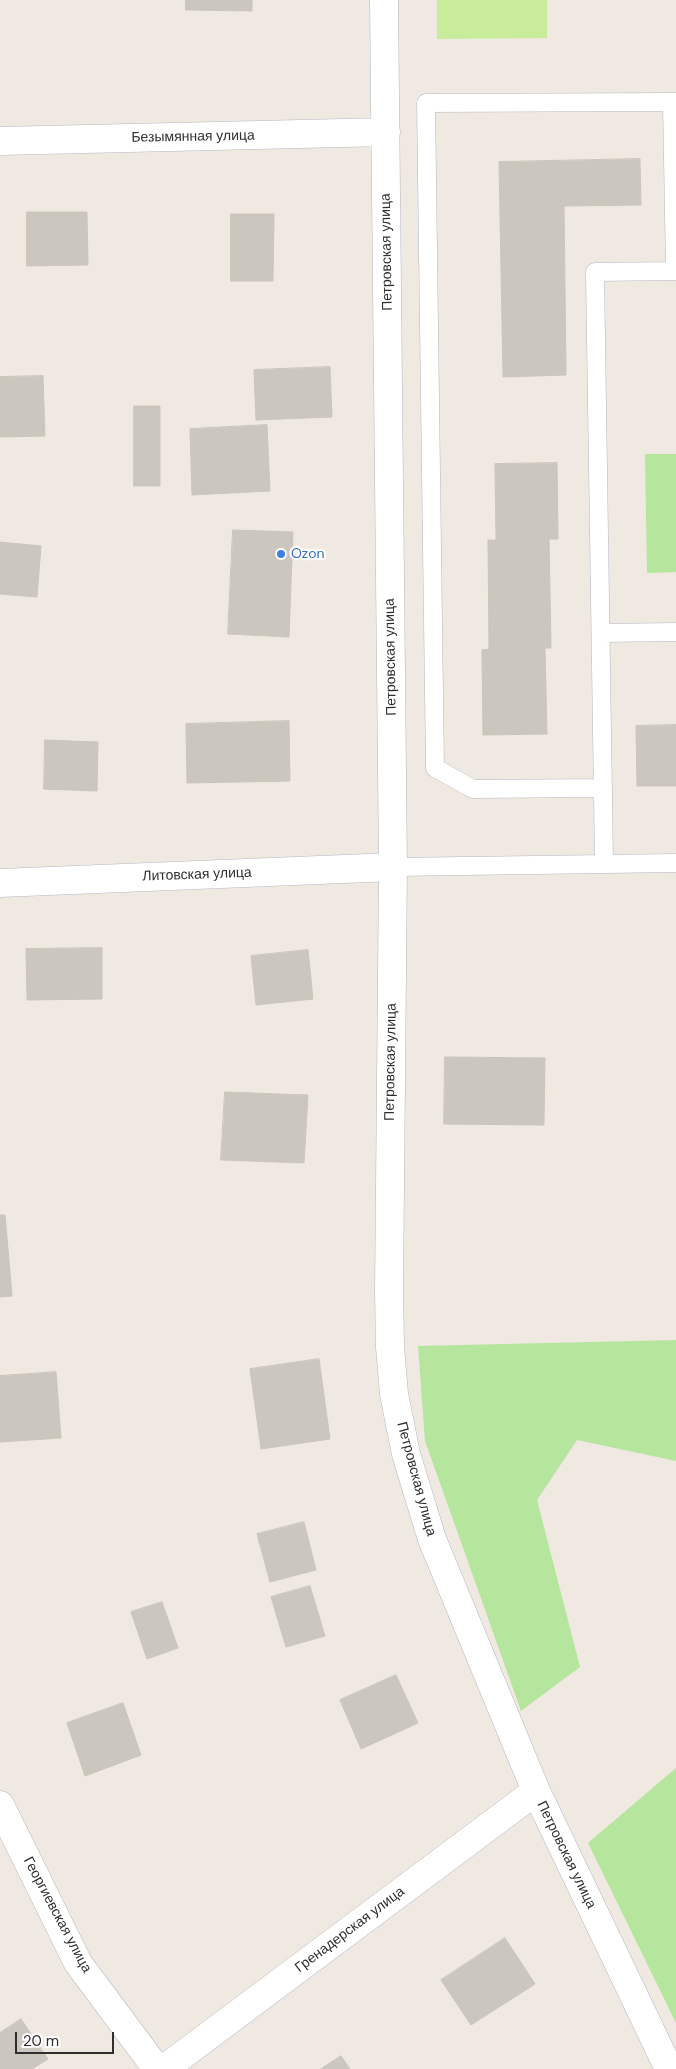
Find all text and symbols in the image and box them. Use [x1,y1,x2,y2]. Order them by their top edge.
street label: Безымянная улица [131,128,255,146]
street label: Петровская улица [378,193,396,311]
place label: Ozon [291,546,325,562]
marker: Ozon [275,548,287,560]
street label: Петровская улица [382,598,400,716]
street label: Литовская улица [142,865,252,885]
street label: Петровская улица [382,1003,400,1121]
street label: Петровская улица [393,1420,439,1538]
street label: Петровская улица [533,1798,599,1912]
street label: Георгиевская улица [19,1854,95,1976]
street label: Гренадерская улица [292,1883,408,1977]
scale bar [18,2022,116,2054]
text: 20 m [23,2031,59,2051]

